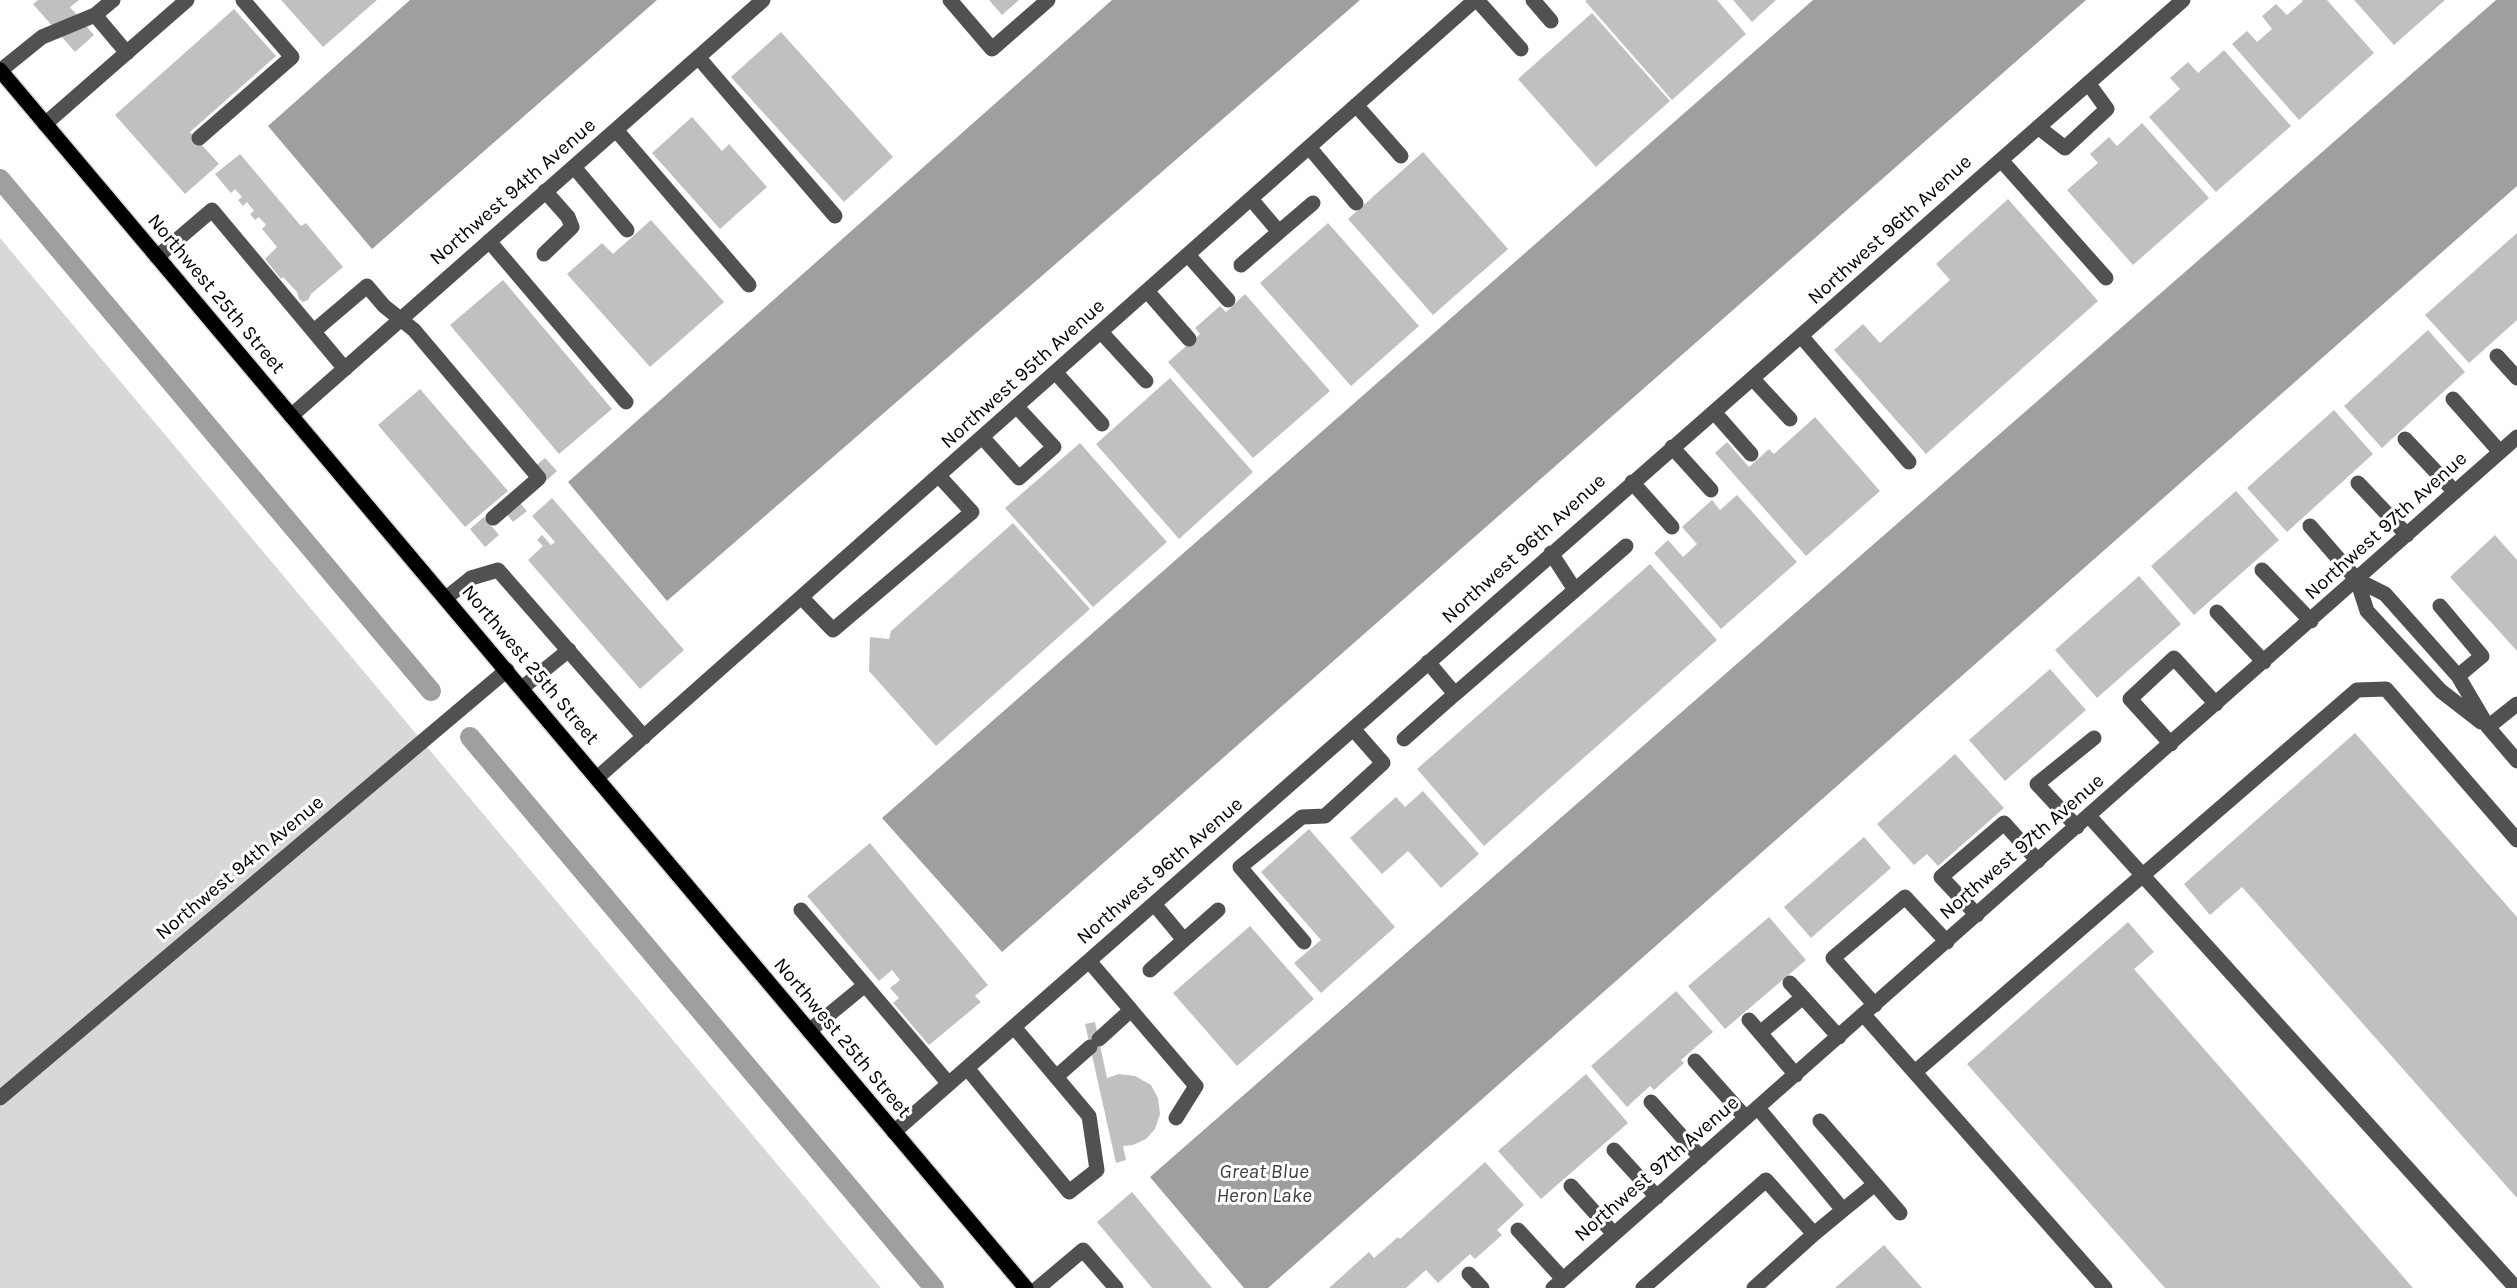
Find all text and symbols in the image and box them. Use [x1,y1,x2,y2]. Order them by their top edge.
street label: Northwest 94th Avenue [425,113,601,271]
street label: Northwest 96th Avenue [1803,150,1977,310]
street label: Northwest 25th Street [142,209,290,379]
street label: Northwest 95th Avenue [936,294,1110,454]
street label: Northwest 97th Avenue [2300,447,2472,605]
street label: Northwest 96th Avenue [1437,469,1611,629]
street label: Northwest 25th Street [456,580,604,750]
street label: Northwest 97th Avenue [1935,769,2109,925]
street label: Northwest 94th Avenue [151,791,329,945]
street label: Northwest 96th Avenue [1072,792,1248,950]
street label: Northwest 25th Street [768,953,916,1123]
street label: Northwest 97th Avenue [1570,1091,1744,1247]
water label: Great Blue Heron Lake [1216,1159,1312,1209]

